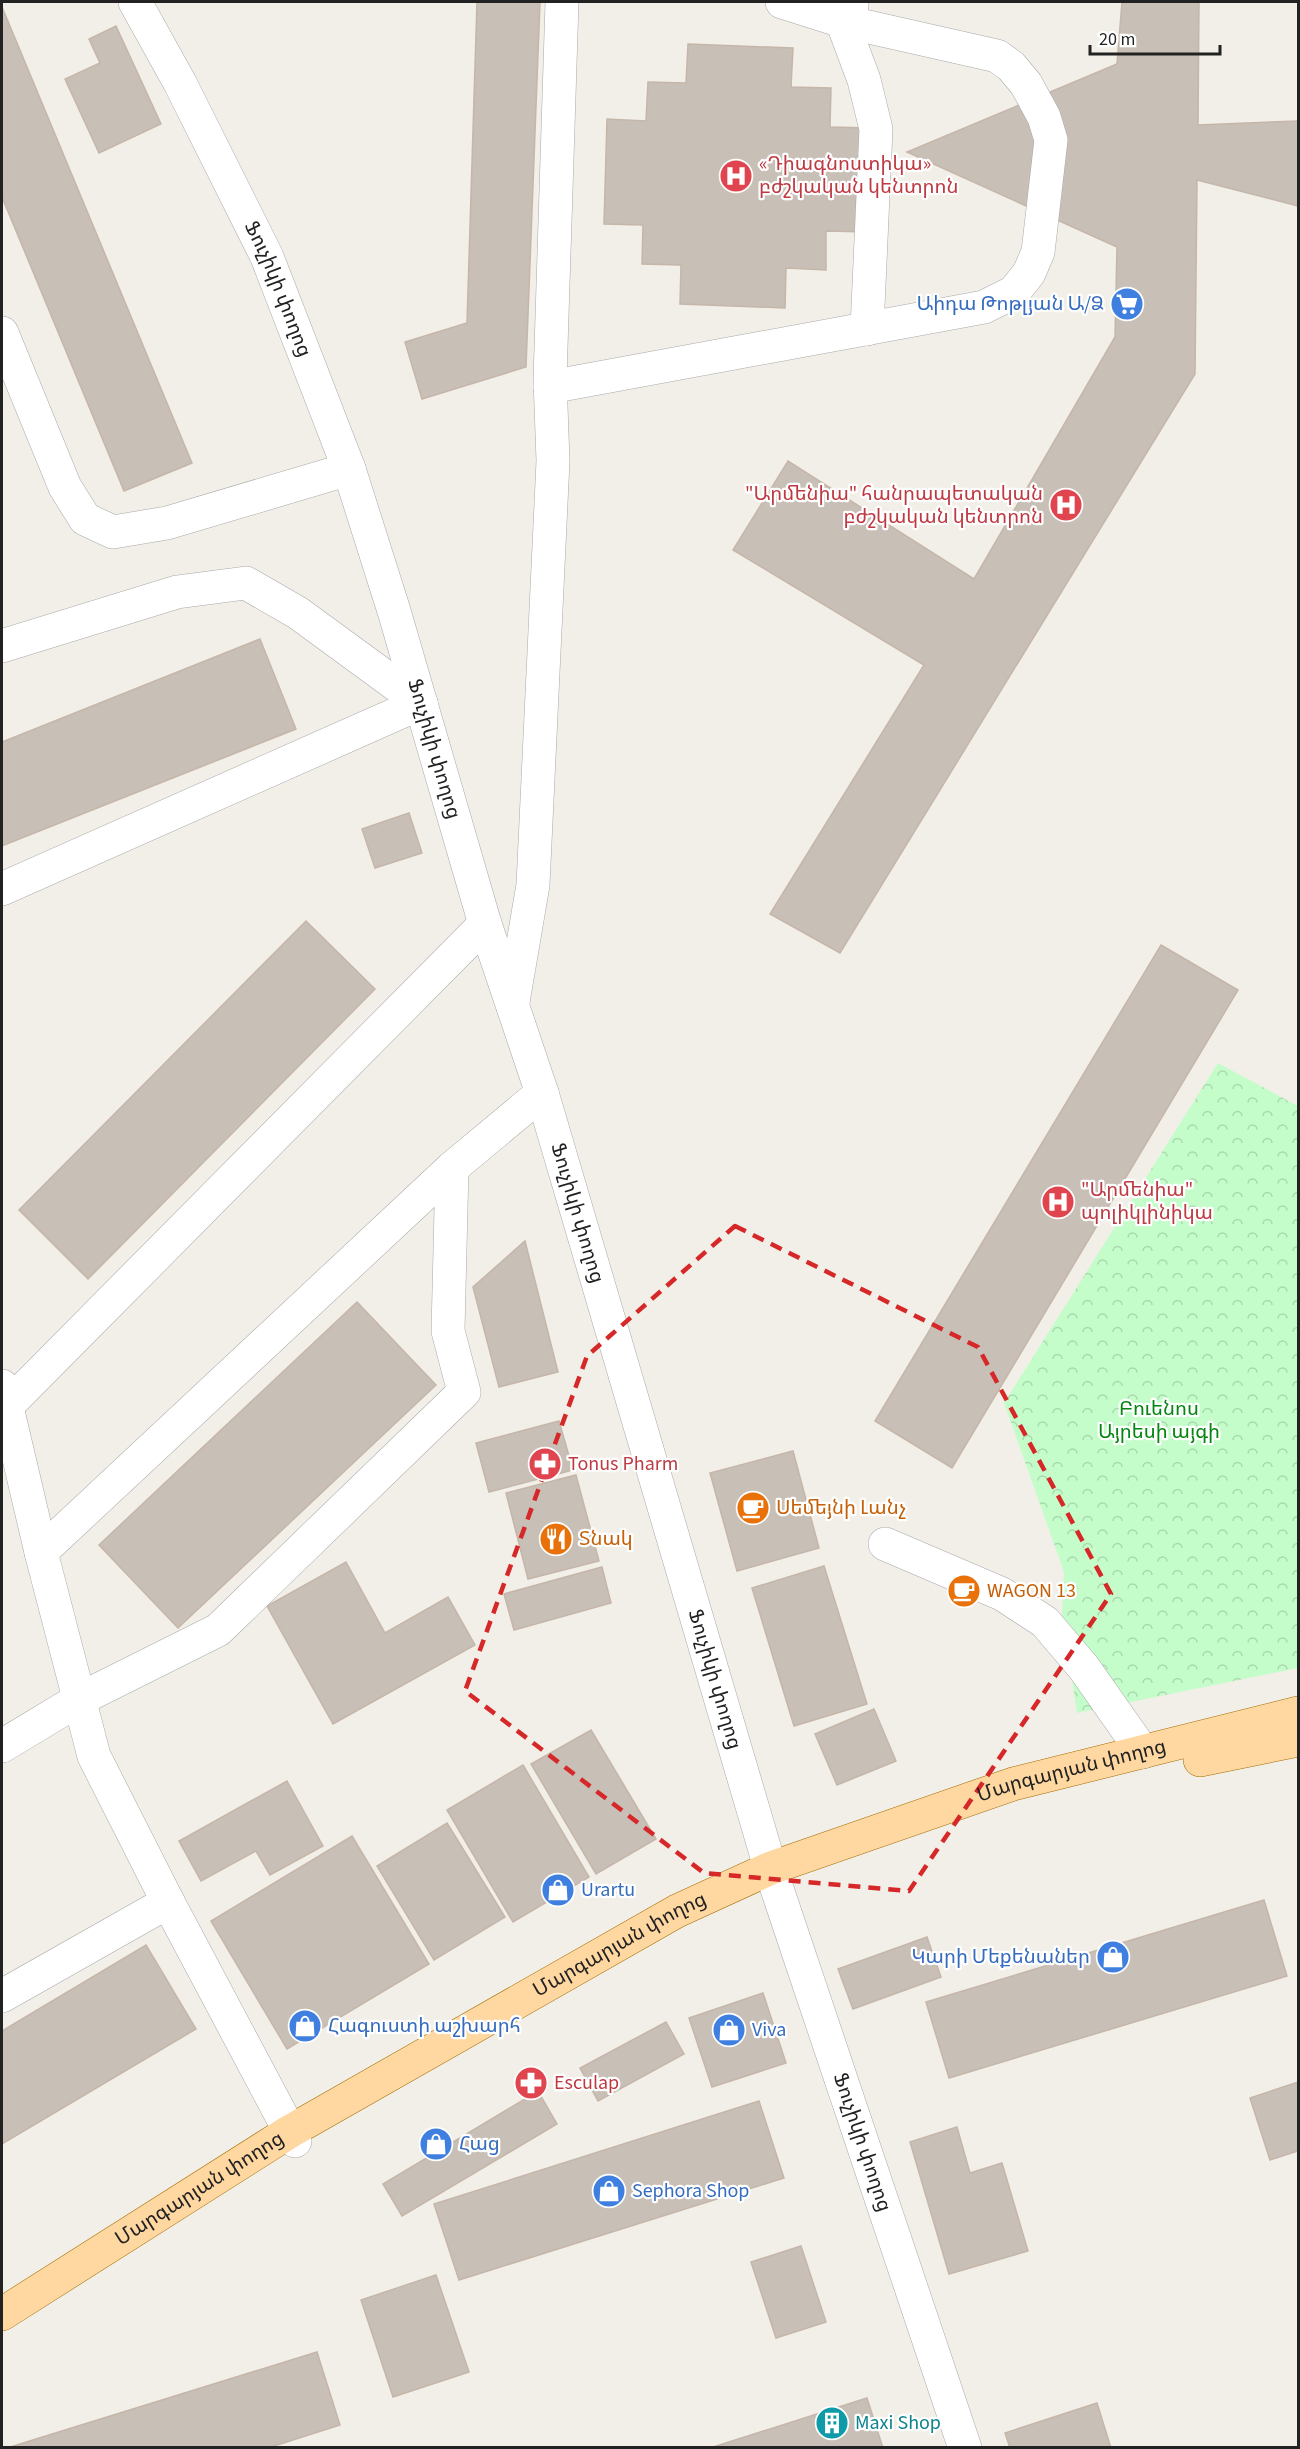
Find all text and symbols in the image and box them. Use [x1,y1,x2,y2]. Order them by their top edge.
scale bar [1090,18,1220,56]
text: 20 m [1099,27,1135,52]
place label: «Դիագնոստիկա» բժշկական կենտրոն [759,150,958,201]
hospital icon: «Դիագնոստիկա» բժշկական կենտրոն [718,158,754,194]
street label: Ֆուչիկի փողոց [237,216,318,361]
supermarket icon: Աիդա Թոթլյան Ա/Ձ [1109,286,1145,322]
place label: Աիդա Թոթլյան Ա/Ձ [917,290,1104,318]
place label: "Արմենիա" հանրապետական բժշկական կենտրոն [745,480,1043,531]
hospital icon: "Արմենիա" հանրապետական բժշկական կենտրոն [1048,487,1084,523]
street label: Ֆուչիկի փողոց [400,675,468,822]
street label: Ֆուչիկի փողոց [543,1140,611,1287]
place label: "Արմենիա" պոլիկլինիկա [1081,1176,1213,1227]
hospital icon: "Արմենիա" պոլիկլինիկա [1040,1184,1076,1220]
park label: Բուենոս Այրեսի այգի [1098,1395,1220,1446]
pharmacy icon: Tonus Pharm [527,1446,563,1482]
place label: Tonus Pharm [568,1450,678,1478]
cafe icon: Սեմեյնի Լանչ [735,1490,771,1526]
place label: Սեմեյնի Լանչ [776,1494,906,1522]
restaurant icon: Տնակ [538,1521,574,1557]
place label: Տնակ [579,1525,633,1553]
cafe icon: WAGON 13 [946,1573,982,1609]
place label: WAGON 13 [987,1577,1076,1605]
street label: Ֆուչիկի փողոց [681,1606,749,1753]
street label: Մարգարյան փողոց [973,1732,1169,1809]
shop icon: Urartu [540,1872,576,1908]
place label: Urartu [581,1876,635,1904]
street label: Մարգարյան փողոց [528,1885,711,2004]
shop icon: Կարի Մեքենաներ [1095,1939,1131,1975]
place label: Կարի Մեքենաներ [911,1943,1090,1971]
shop icon: Հագուստի աշխարհ [287,2008,323,2044]
place label: Հագուստի աշխարհ [328,2012,521,2040]
shop icon: Viva [711,2012,747,2048]
place label: Viva [752,2016,786,2044]
pharmacy icon: Esculap [513,2065,549,2101]
place label: Esculap [554,2069,619,2097]
street label: Ֆուչիկի փողոց [826,2069,899,2215]
street label: Մարգարյան փողոց [110,2125,289,2253]
shop icon: Հաց [418,2126,454,2162]
place label: Հաց [459,2130,500,2158]
shop icon: Sephora Shop [591,2173,627,2209]
place label: Sephora Shop [632,2177,749,2205]
building icon: Maxi Shop [814,2405,850,2441]
place label: Maxi Shop [855,2409,941,2437]

